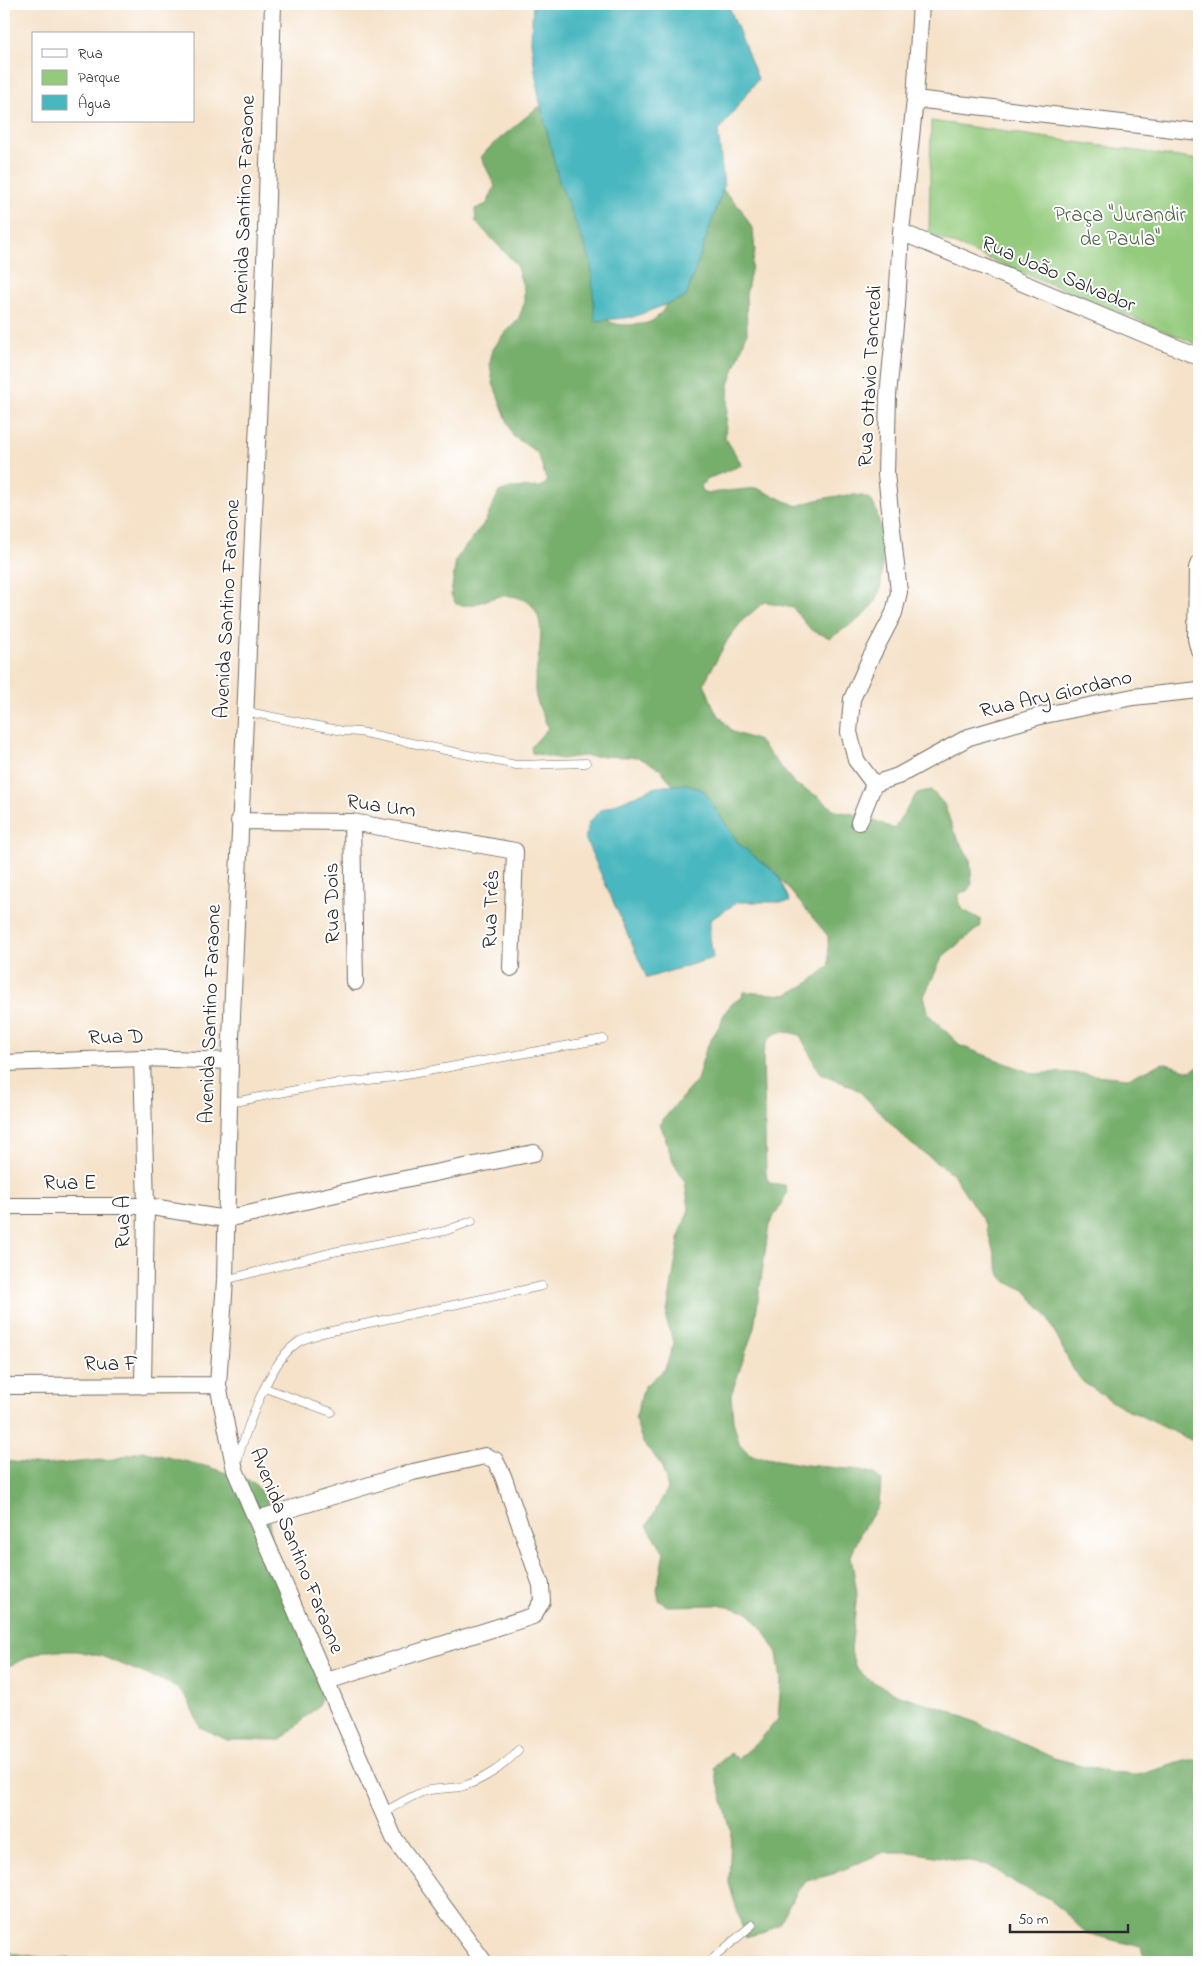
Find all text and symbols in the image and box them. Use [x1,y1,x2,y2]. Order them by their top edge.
legend [32,32,195,122]
text: Rua [78,43,103,65]
text: Parque [78,67,120,89]
text: Água [78,93,111,116]
street label: Avenida Santino Faraone [226,94,264,315]
park label: Praça "Jurandir de Paula" [1054,201,1187,255]
street label: Rua João Salvador [976,229,1140,321]
street label: Rua Ottavio Tancredi [851,284,891,468]
street label: Avenida Santino Faraone [207,498,249,719]
street label: Rua Ary Giordano [977,663,1136,729]
street label: Rua Um [344,787,418,827]
street label: Rua Dois [317,862,349,944]
street label: Rua Três [476,869,508,949]
street label: Avenida Santino Faraone [192,903,230,1124]
street label: Rua D [88,1023,144,1053]
street label: Rua E [44,1169,96,1199]
street label: Rua A [109,1195,139,1249]
street label: Rua F [84,1350,138,1380]
street label: Avenida Santino Faraone [241,1444,351,1659]
scale bar [1010,1901,1128,1933]
text: 50 m [1018,1909,1049,1931]

